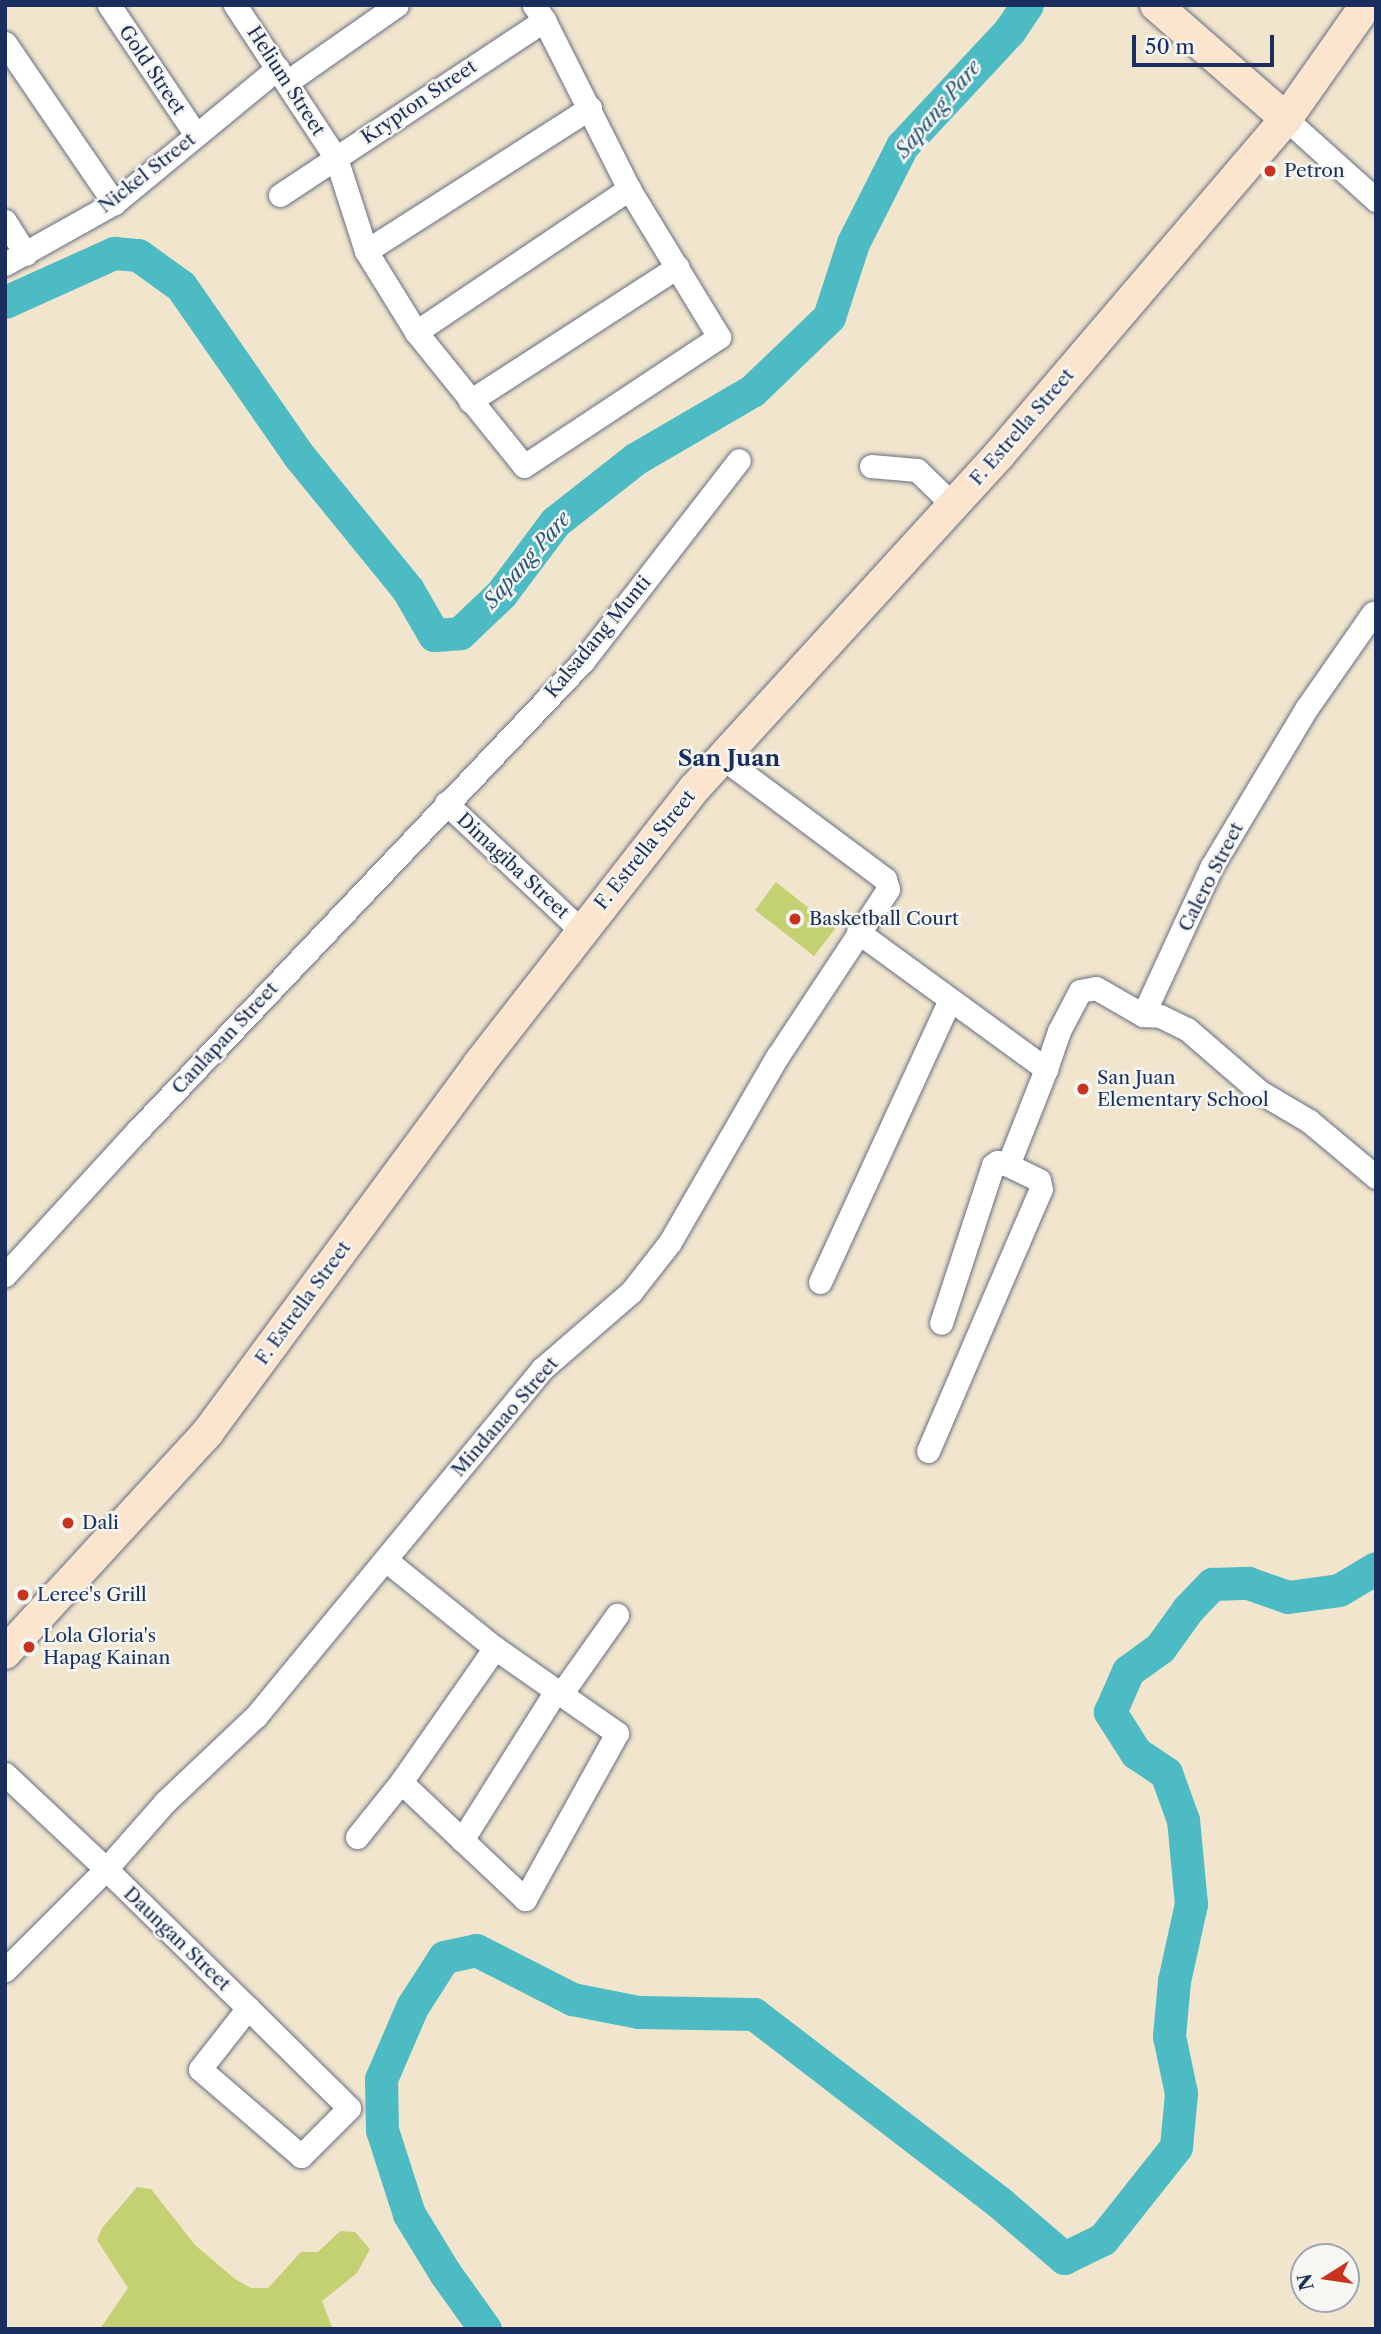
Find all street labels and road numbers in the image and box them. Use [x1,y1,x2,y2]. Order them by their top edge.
street label: Gold Street [114,21,190,119]
street label: Helium Street [242,22,330,140]
street label: Krypton Street [357,55,481,149]
street label: Nickel Street [94,128,200,218]
street label: F. Estrella Street [965,364,1079,490]
street label: Kalsadang Munti [540,571,656,703]
street label: F. Estrella Street [590,786,700,914]
street label: Dimagiba Street [452,808,574,924]
street label: Calero Street [1174,819,1248,935]
street label: Canlapan Street [167,977,283,1099]
street label: F. Estrella Street [250,1237,356,1369]
street label: Mindanao Street [447,1353,563,1481]
street label: Daungan Street [119,1882,235,1996]

